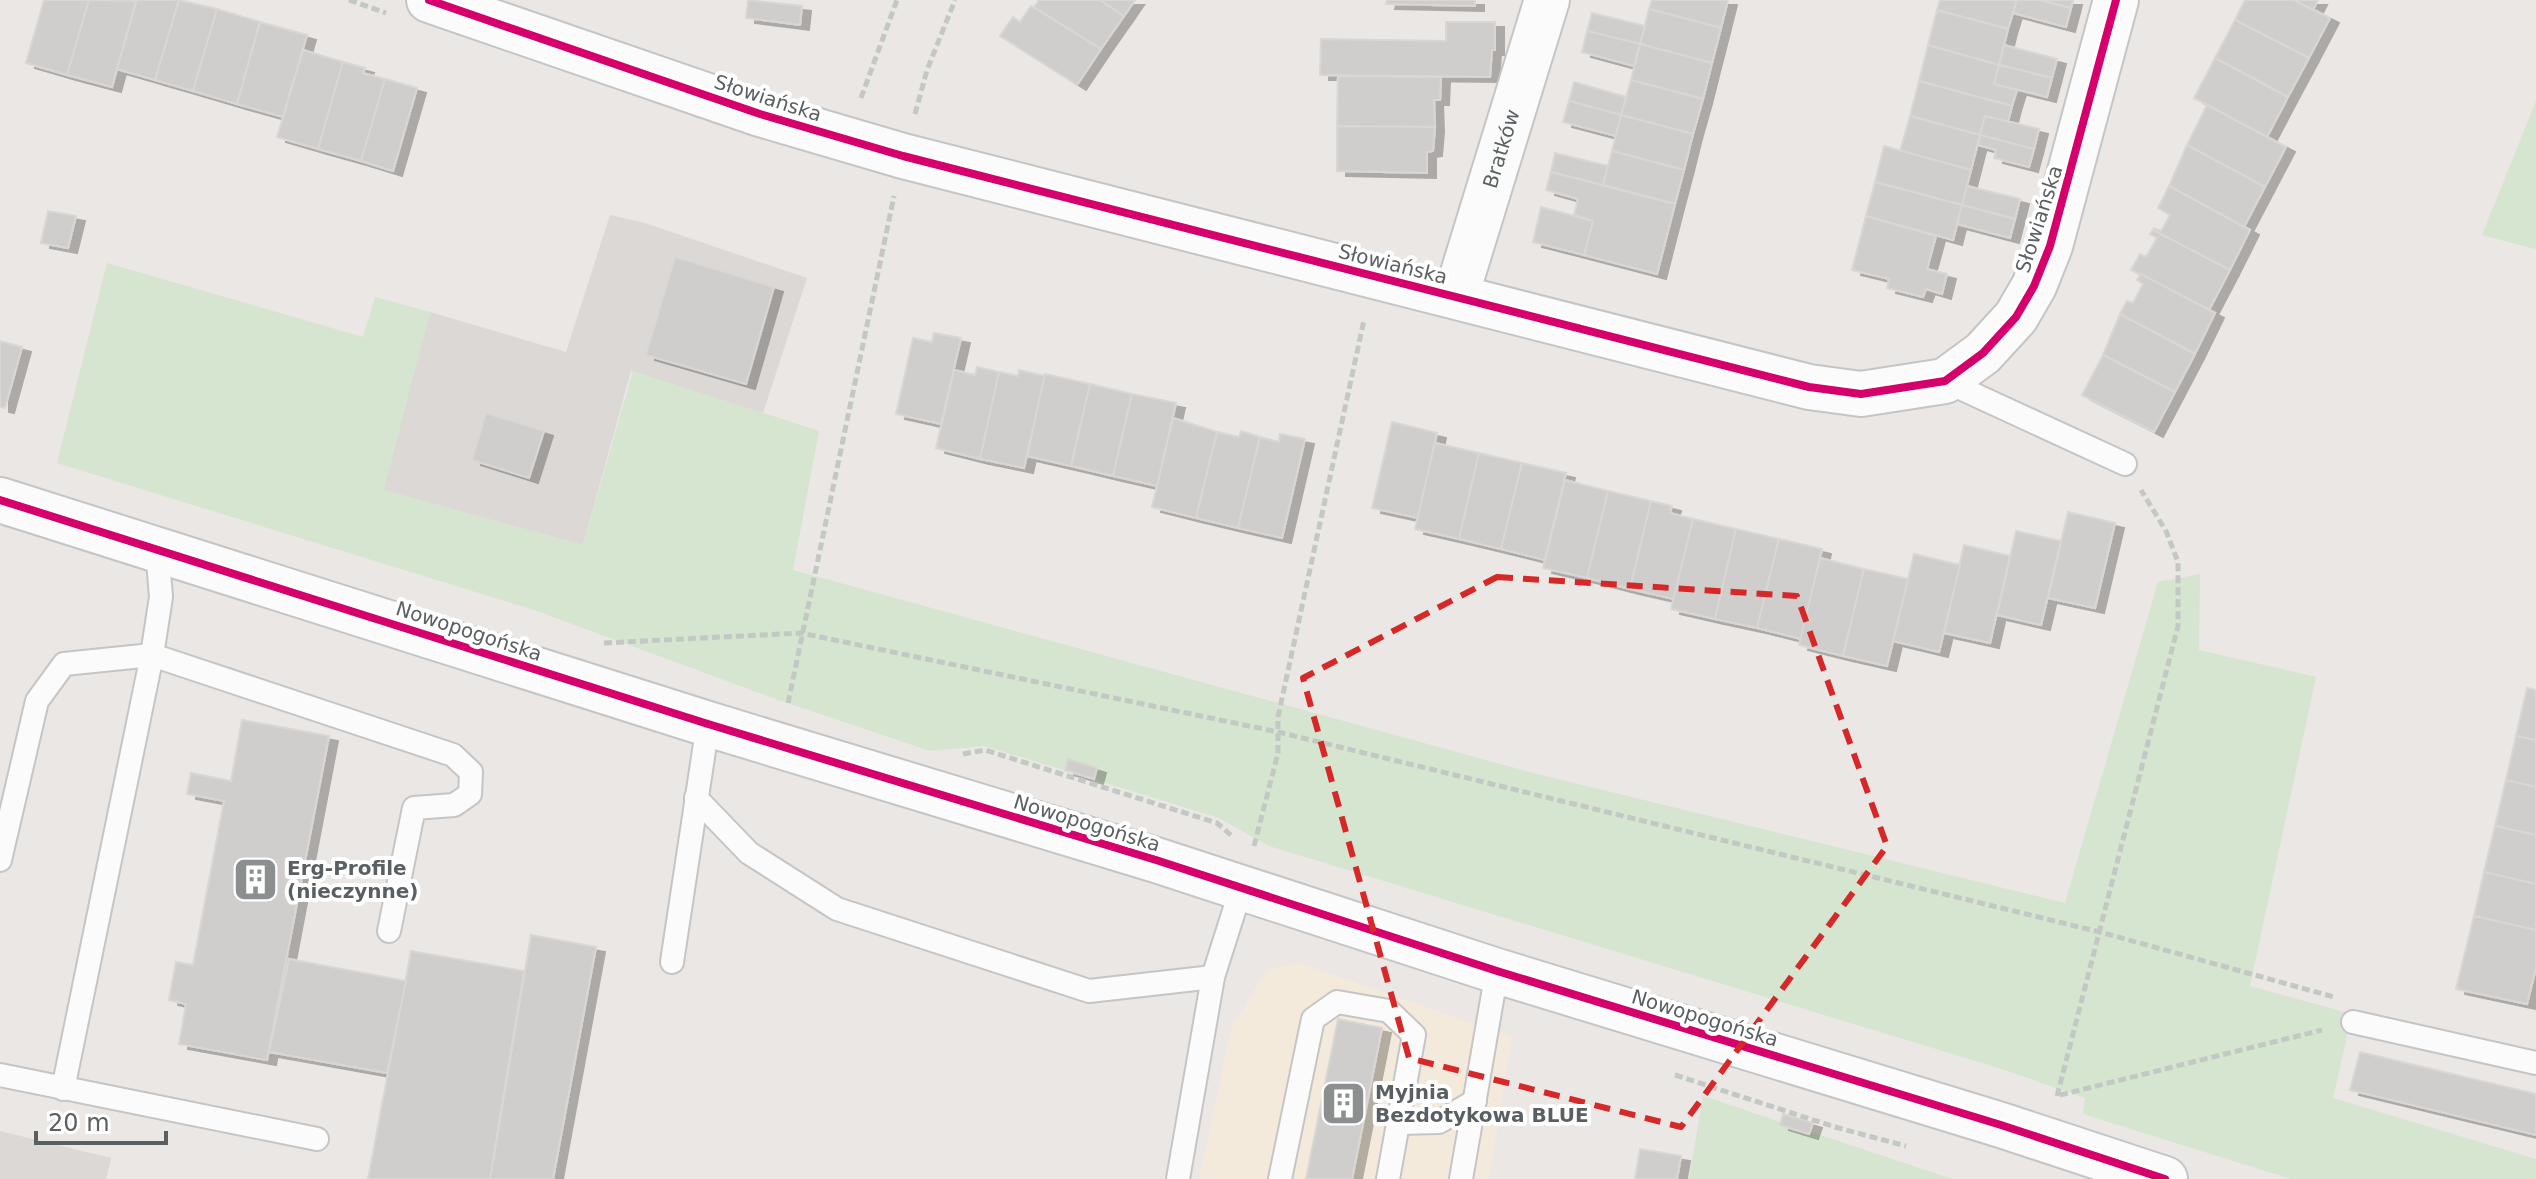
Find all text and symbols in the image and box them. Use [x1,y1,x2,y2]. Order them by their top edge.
street label: Słowiańska [711,69,825,127]
street label: Bratków [1478,106,1525,191]
street label: Słowiańska [2010,162,2068,276]
street label: Słowiańska [1336,239,1450,289]
street label: Nowopogońska [393,596,545,666]
street label: Nowopogońska [1011,789,1163,857]
building icon: Erg-Profile (nieczynne) [232,856,280,904]
place label: Erg-Profile (nieczynne) [287,856,419,903]
street label: Nowopogońska [1629,984,1781,1052]
building icon: Myjnia Bezdotykowa BLUE [1320,1080,1368,1128]
place label: Myjnia Bezdotykowa BLUE [1375,1080,1589,1127]
scale bar [36,1095,166,1145]
text: 20 m [48,1109,110,1137]

